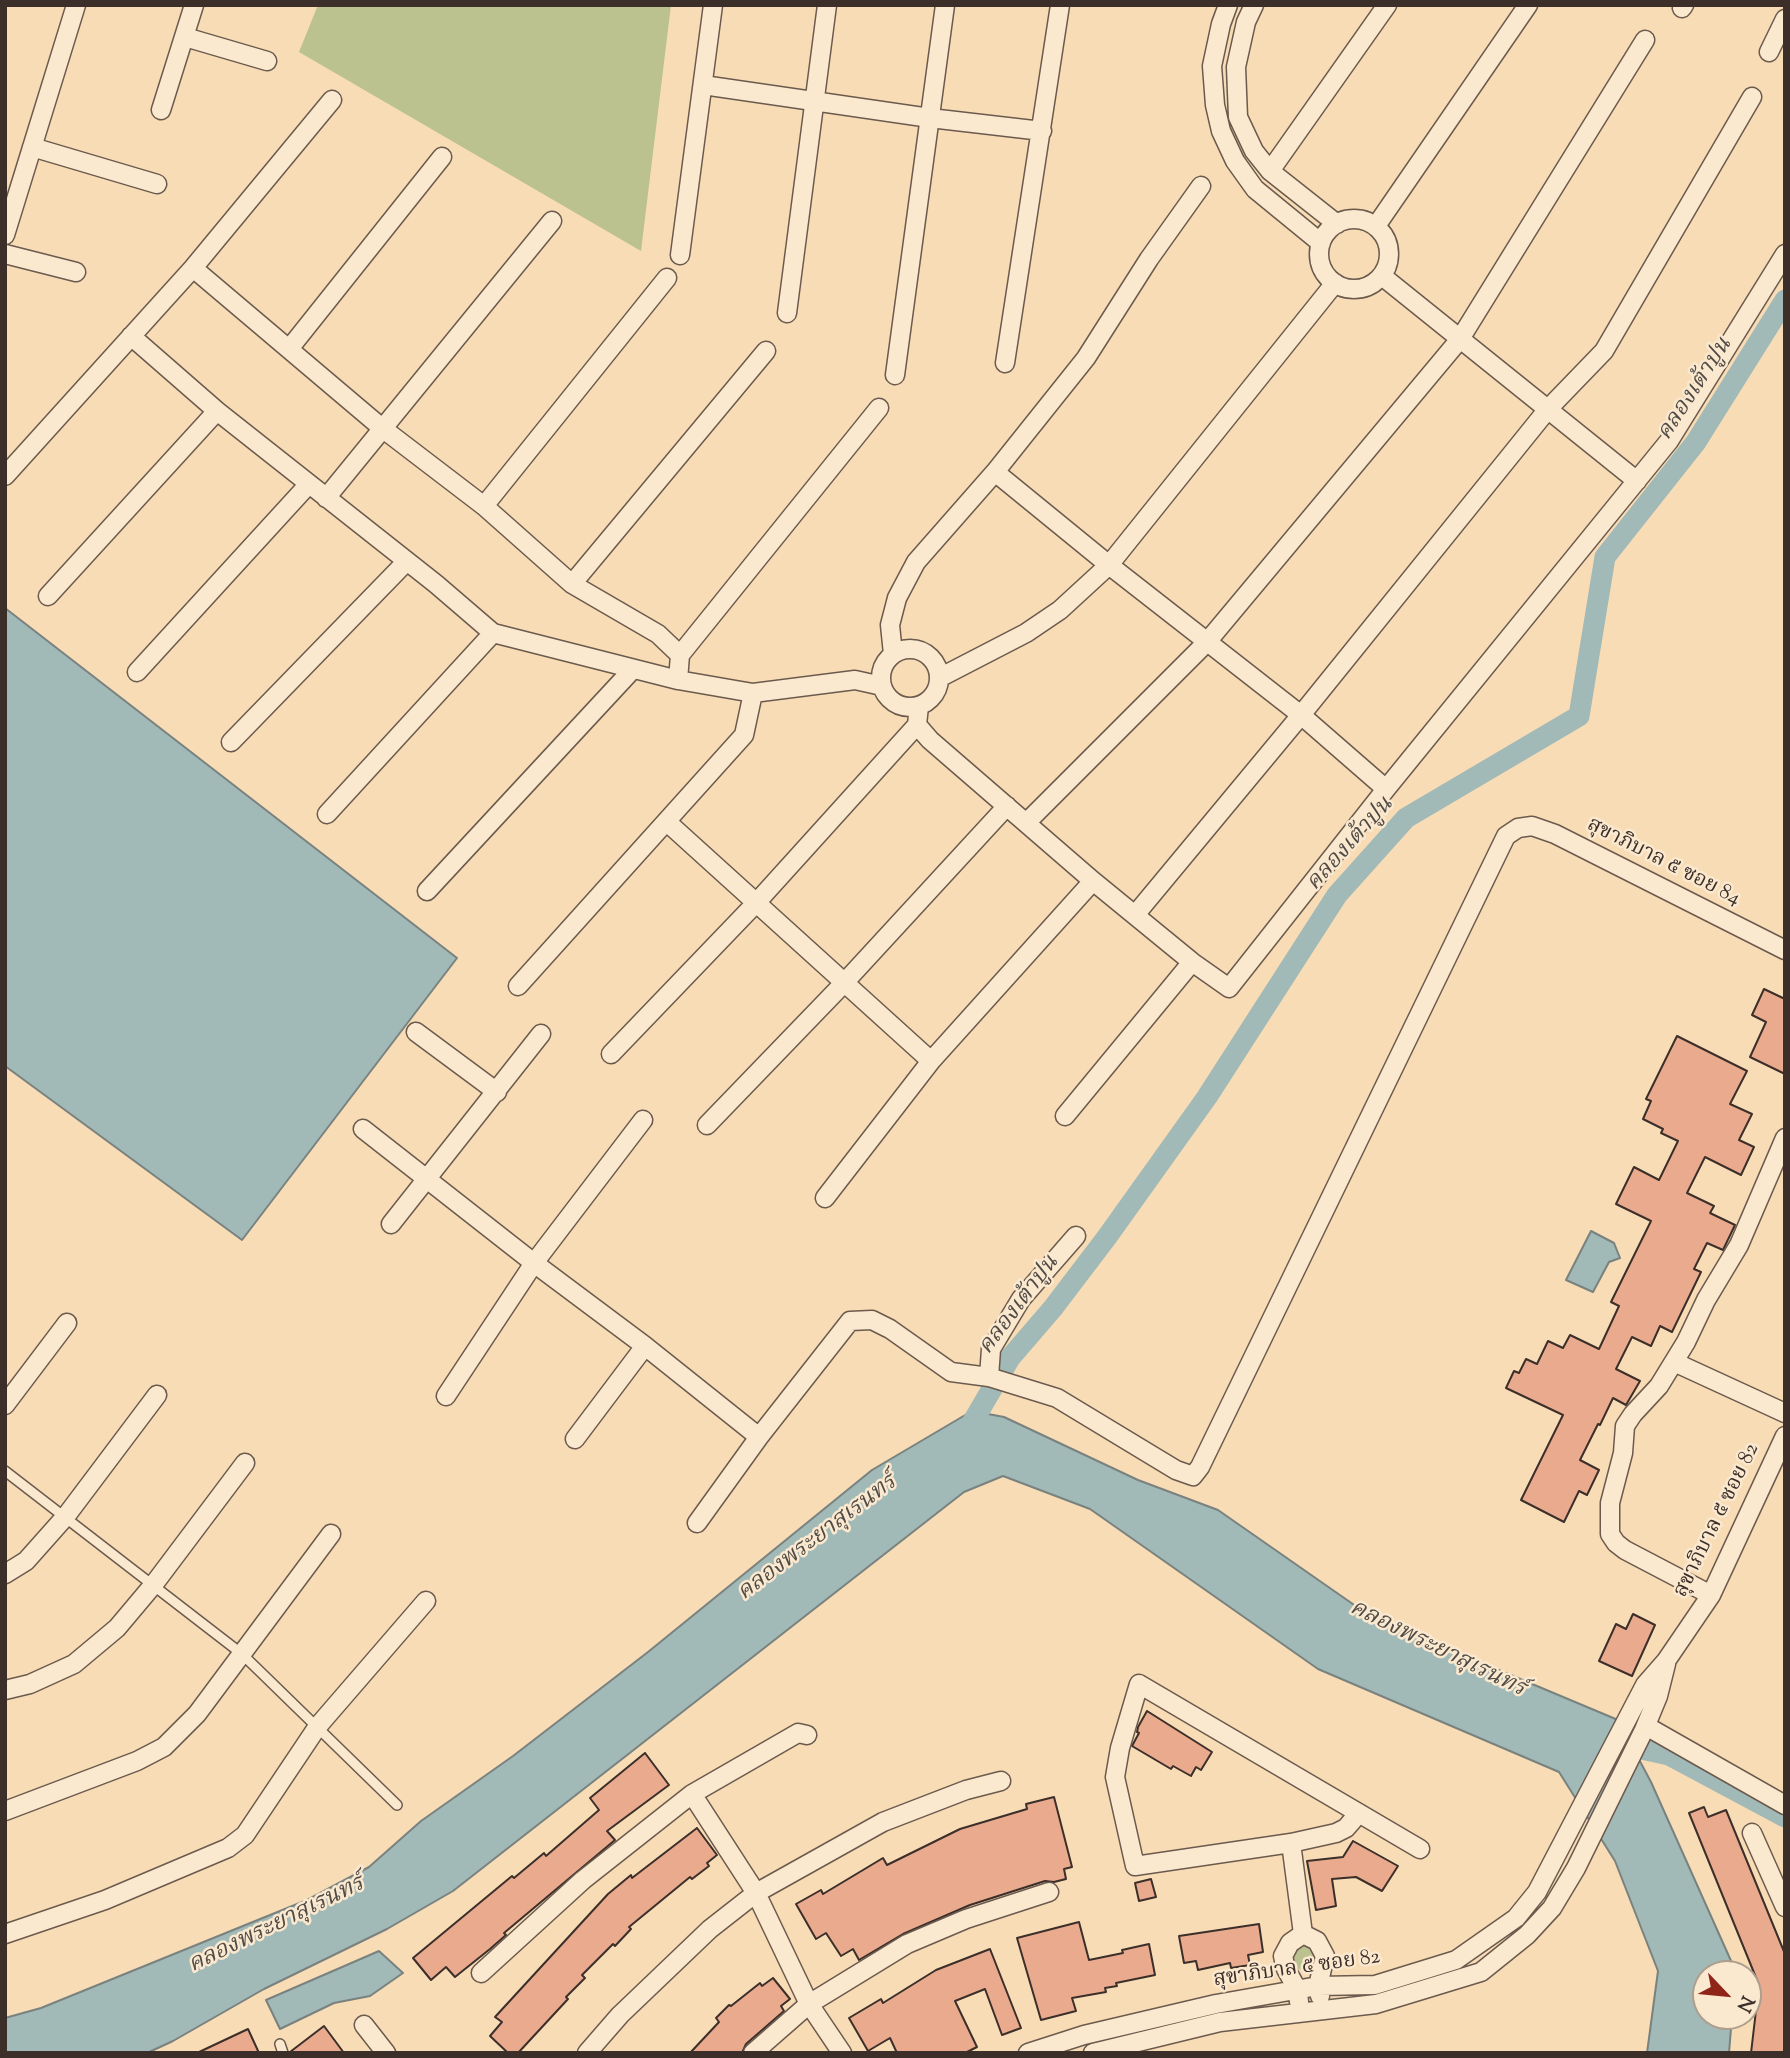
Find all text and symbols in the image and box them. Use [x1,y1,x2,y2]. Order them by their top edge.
water label: คลองเต้าปูน [1653,333,1739,447]
water label: คลองเต้าปูน [1302,792,1400,898]
street label: สุขาภิบาล ๕ ซอย 84 [1582,813,1744,913]
water label: คลองเต้าปูน [974,1251,1066,1361]
street label: สุขาภิบาล ๕ ซอย 82 [1670,1440,1766,1602]
water label: คลองพระยาสุเรนทร์ [733,1470,903,1608]
water label: คลองพระยาสุเรนทร์ [1345,1595,1529,1705]
water label: คลองพระยาสุเรนทร์ [185,1871,369,1981]
street label: สุขาภิบาล ๕ ซอย 82 [1212,1946,1382,1994]
north arrow [1692,1960,1762,2030]
text: N [1729,1991,1760,2016]

